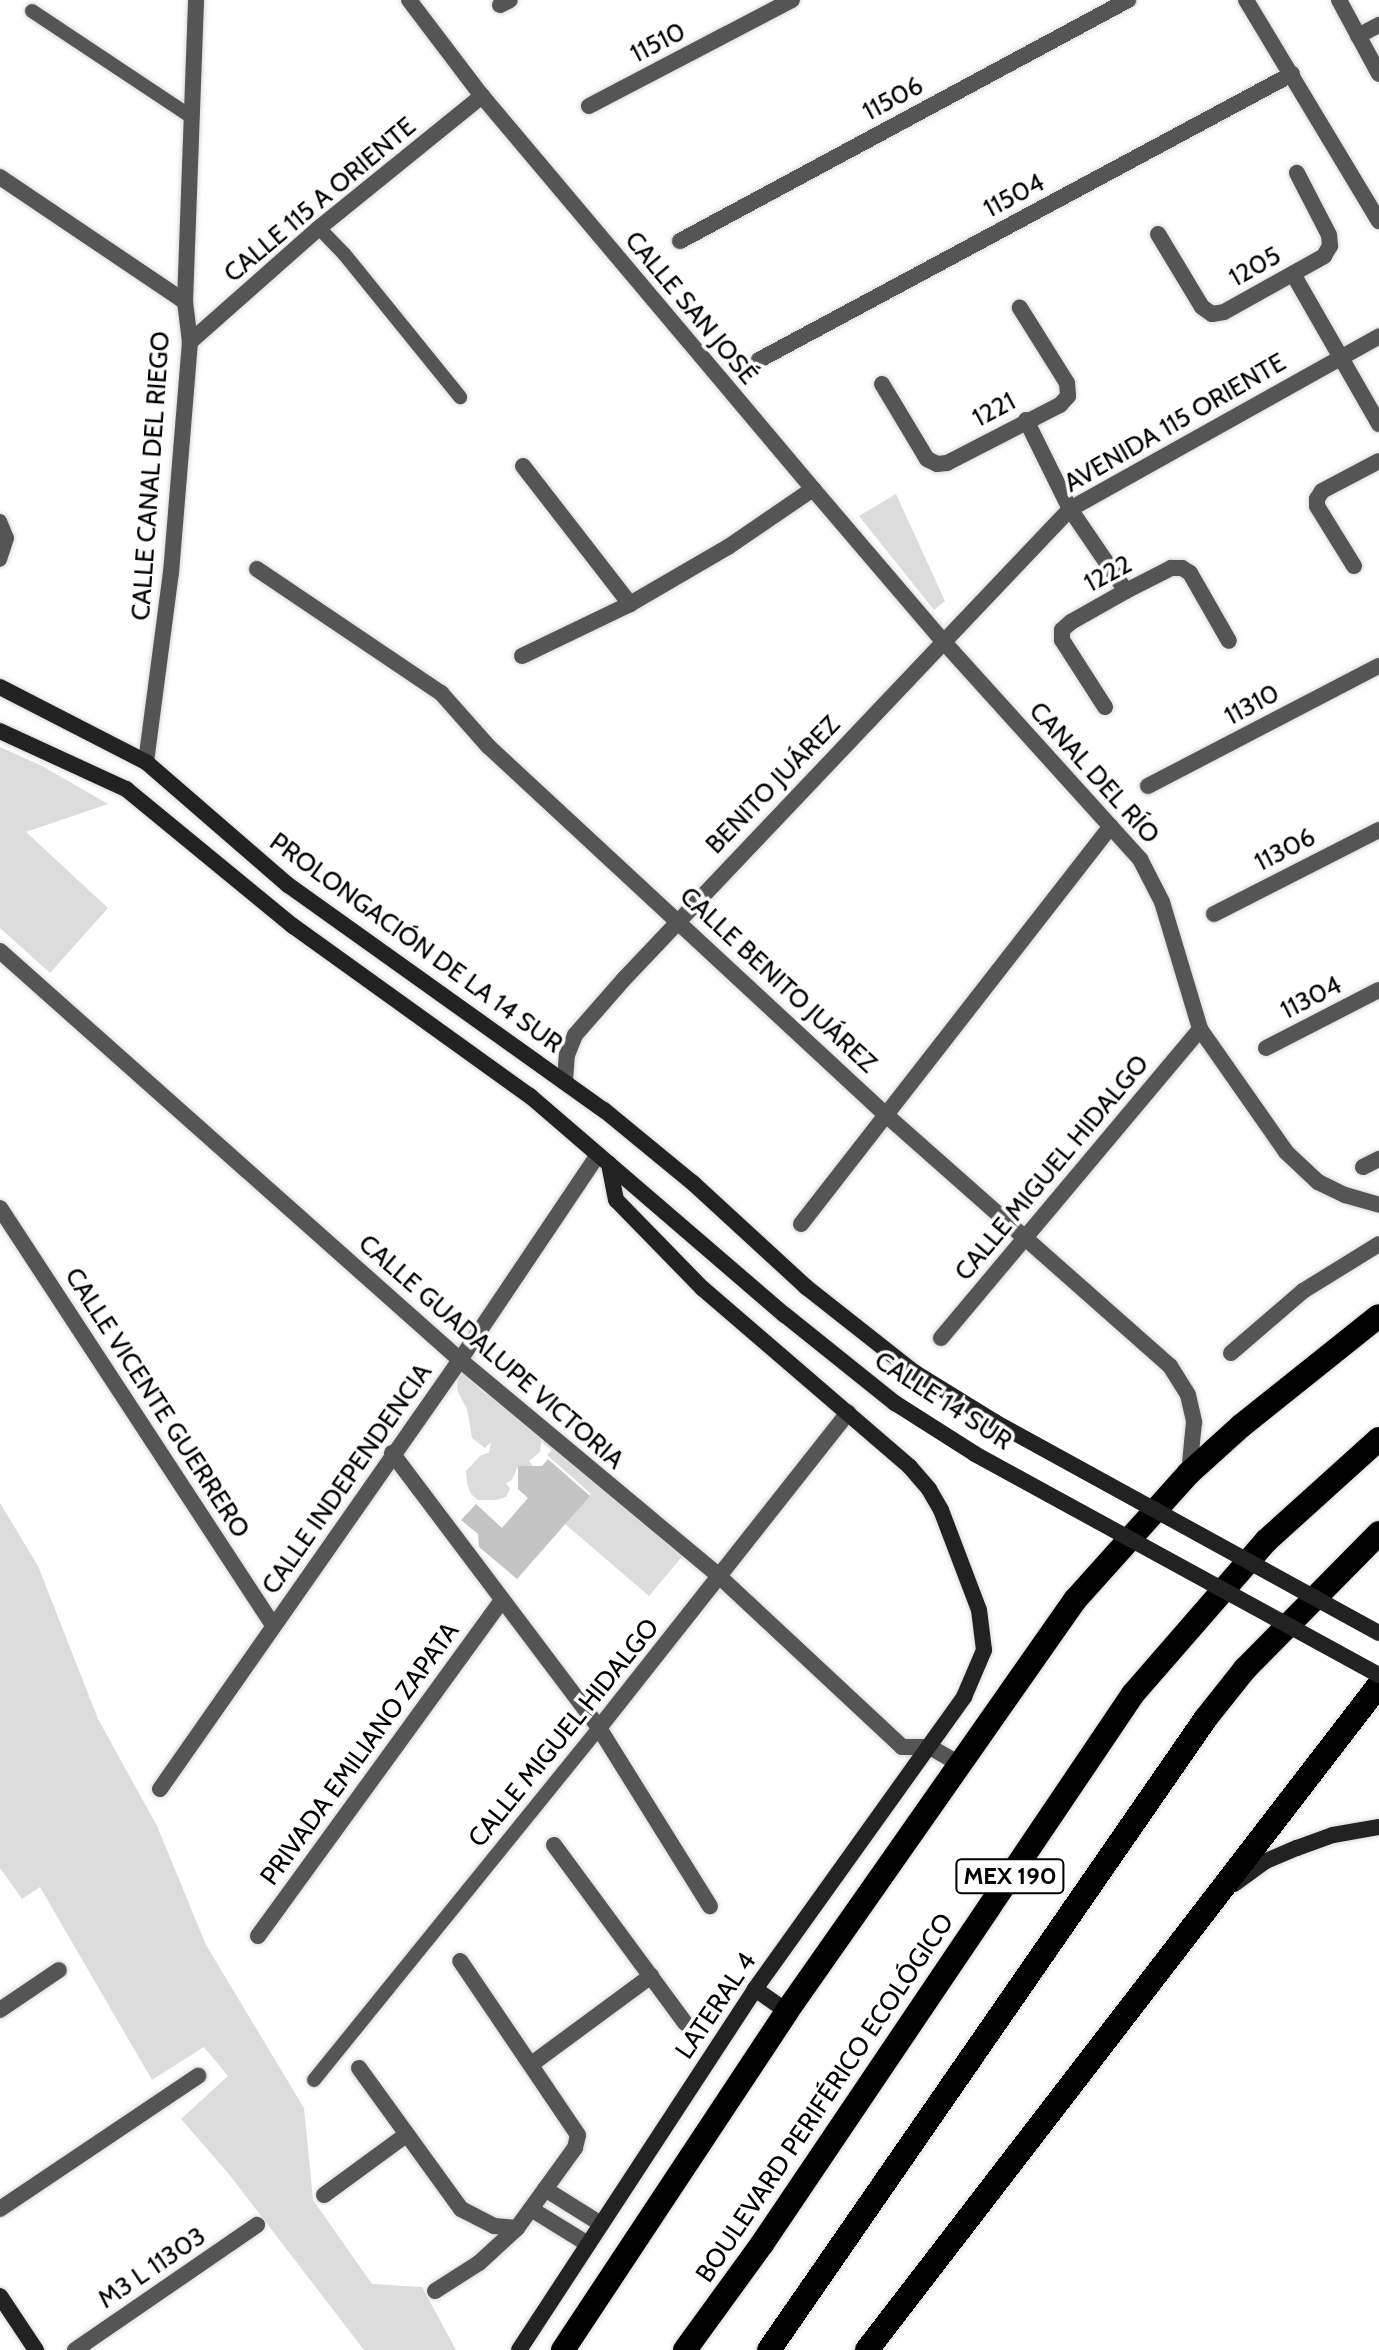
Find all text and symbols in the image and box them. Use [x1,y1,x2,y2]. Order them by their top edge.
street label: 11510 [625,16,691,70]
street label: 11506 [857,70,929,128]
street label: CALLE 115 A ORIENTE [218,111,422,289]
street label: 11504 [978,167,1050,225]
street label: CALLE SAN JOSÉ [618,225,764,391]
street label: 1205 [1224,240,1286,294]
street label: CALLE CANAL DEL RIEGO [125,330,177,622]
street label: AVENIDA 115 ORIENTE [1059,347,1291,499]
street label: 1221 [967,386,1021,434]
street label: 1222 [1079,549,1137,599]
street label: 11310 [1219,678,1285,732]
street label: CANAL DEL RÍO [1022,696,1166,850]
street label: BENITO JUÁREZ [699,710,847,860]
street label: 11306 [1249,822,1321,878]
street label: PROLONGACIÓN DE LA 14 SUR [263,826,569,1060]
street label: CALLE BENITO JUÁREZ [673,881,883,1079]
street label: 11304 [1275,970,1347,1026]
street label: CALLE MIGUEL HIDALGO [948,1049,1156,1287]
street label: CALLE GUADALUPE VICTORIA [352,1228,630,1476]
street label: CALLE VICENTE GUERRERO [58,1262,256,1544]
street label: CALLE 14 SUR [869,1345,1017,1457]
street label: CALLE INDEPENDENCIA [256,1358,438,1600]
street label: CALLE MIGUEL HIDALGO [462,1612,666,1854]
street label: PRIVADA EMILIANO ZAPATA [254,1616,466,1892]
road number: MEX 190 [954,1856,1066,1896]
street label: BOULEVARD PERIFÉRICO ECOLÓGICO [690,1908,960,2288]
street label: LATERAL 4 [669,1947,763,2065]
street label: M3 L 11303 [92,2221,212,2315]

